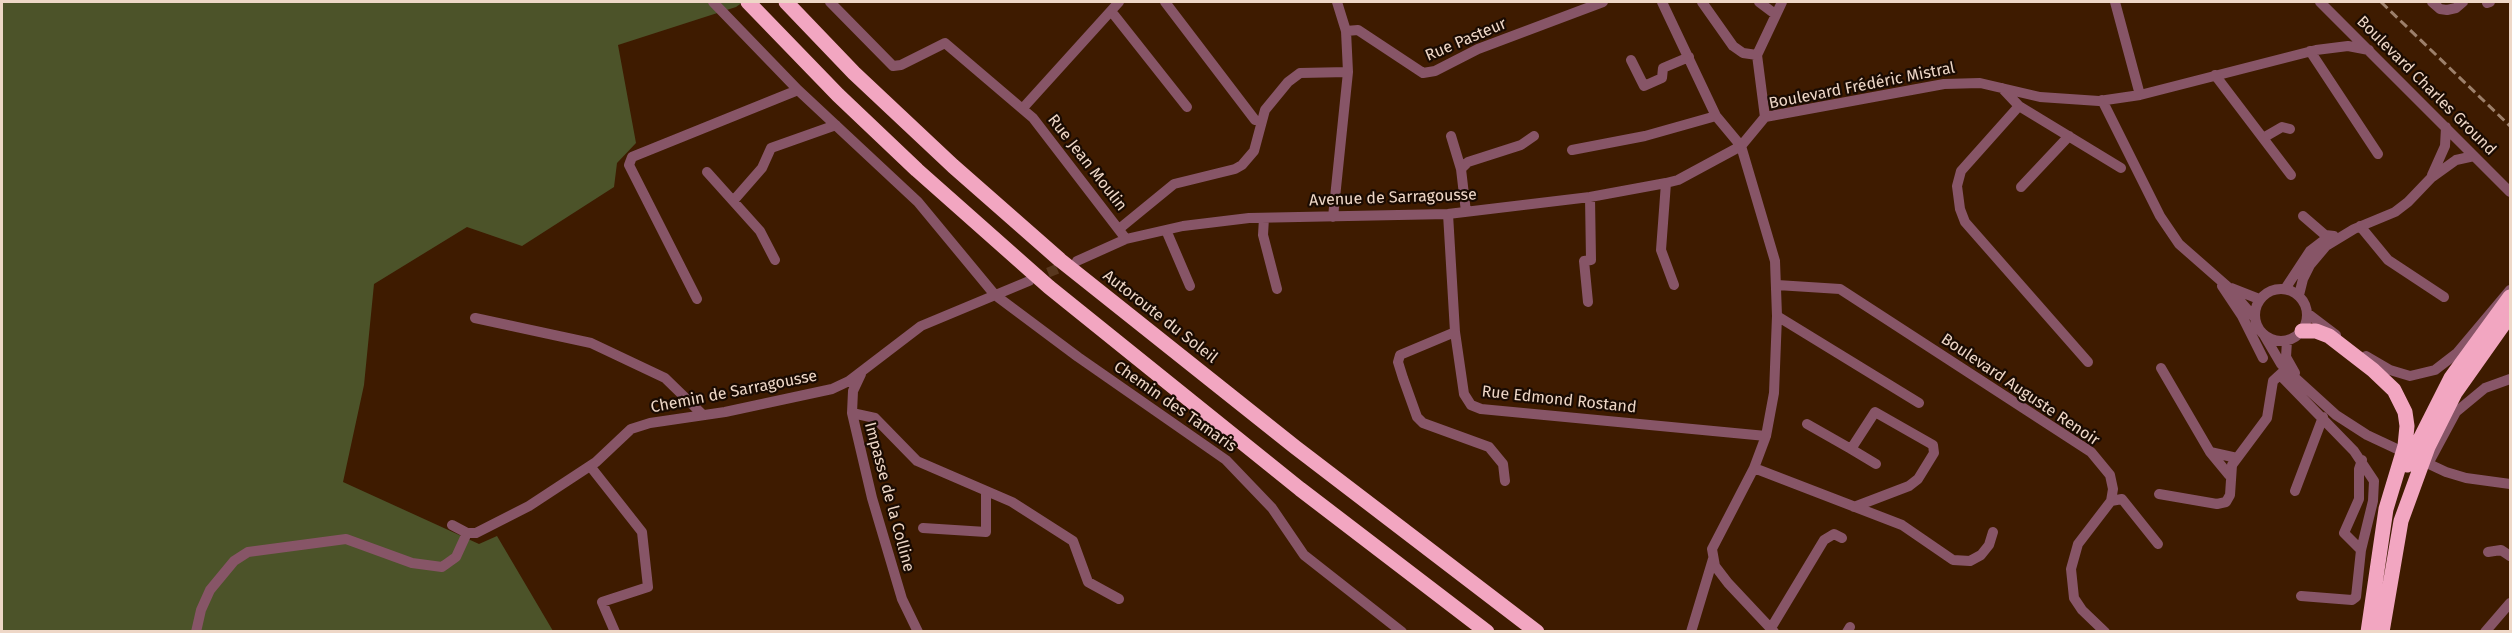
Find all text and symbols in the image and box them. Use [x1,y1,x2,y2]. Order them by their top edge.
street label: Boulevard Charles Ground [2352,12,2500,160]
street label: Rue Pasteur [1423,14,1509,66]
street label: Boulevard Frédéric Mistral [1767,59,1957,113]
street label: Rue Jean Moulin [1043,111,1131,215]
street label: Avenue de Sarragousse [1309,185,1477,211]
street label: Autoroute du Soleil [1099,266,1221,368]
street label: Boulevard Auguste Renoir [1937,330,2103,450]
street label: Chemin des Tamaris [1110,357,1240,457]
street label: Chemin de Sarragousse [649,366,819,418]
street label: Rue Edmond Rostand [1481,382,1637,418]
street label: Impasse de la Colline [860,420,918,574]

